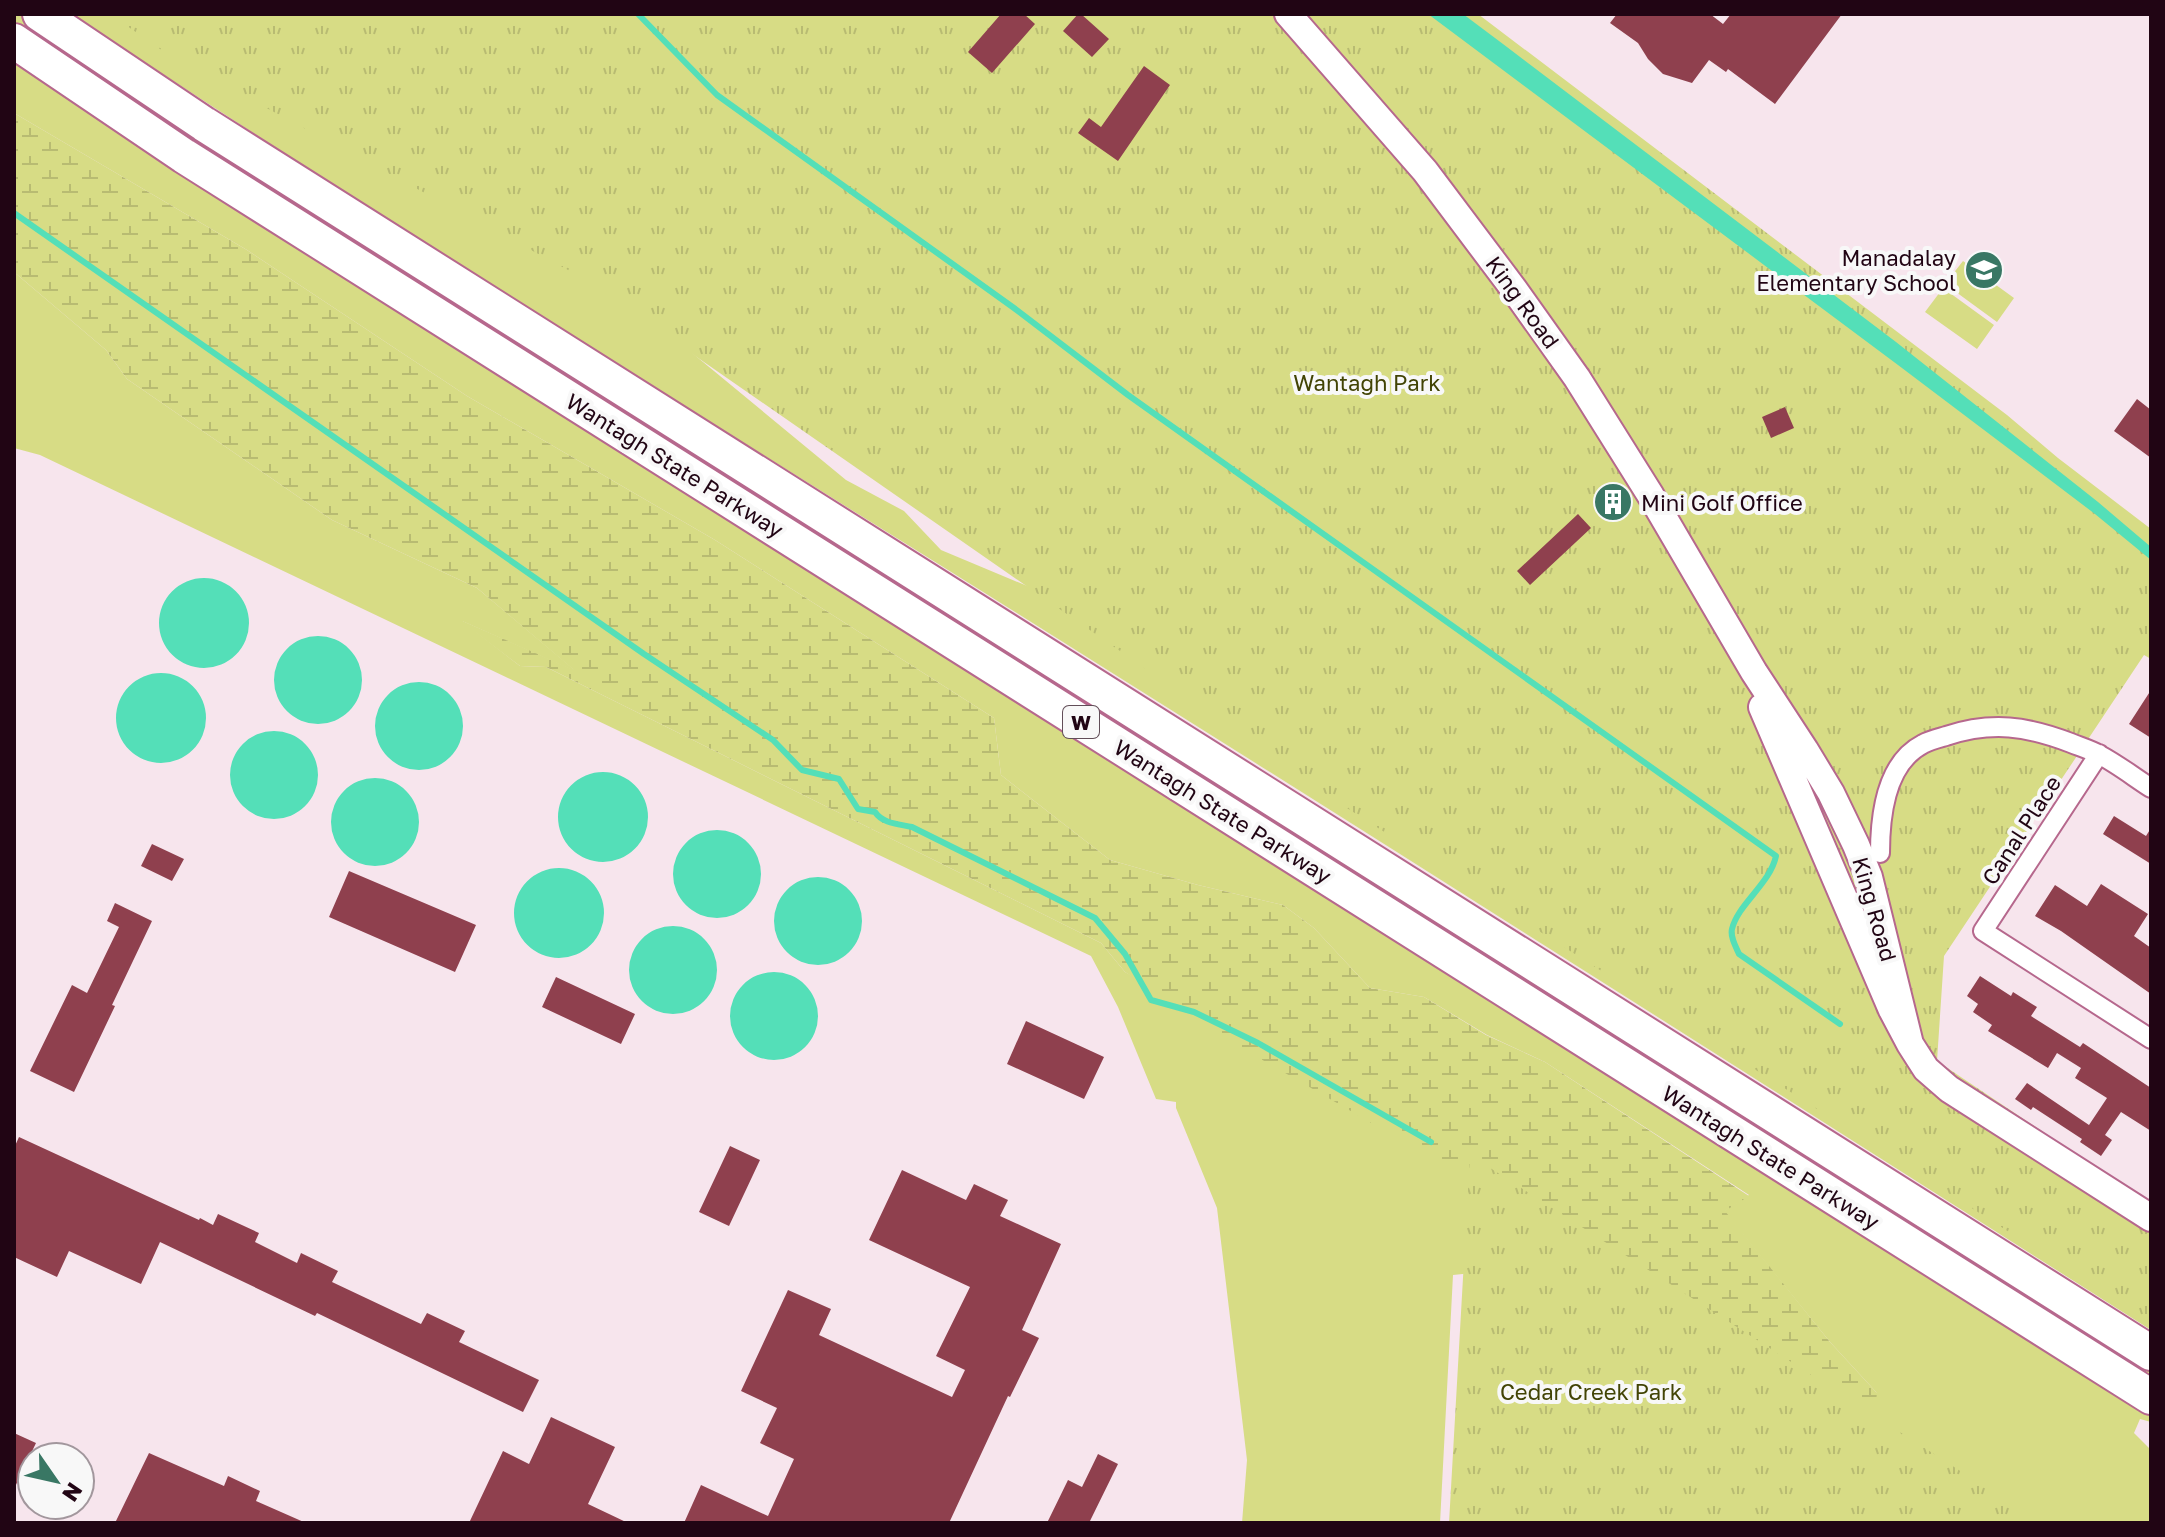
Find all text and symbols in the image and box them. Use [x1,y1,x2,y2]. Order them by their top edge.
place label: Manadalay Elementary School [1756,244,1956,296]
school or university icon: Manadalay Elementary School [1963,249,2005,291]
street label: King Road [1480,251,1566,353]
park label: Wantagh Park [1293,369,1441,396]
street label: Wantagh State Parkway [561,387,789,543]
building icon: Mini Golf Office [1592,481,1634,523]
place label: Mini Golf Office [1641,489,1803,516]
road number: W [1063,706,1099,738]
street label: Wantagh State Parkway [1109,733,1337,889]
street label: Canal Place [1976,770,2066,890]
street label: King Road [1847,854,1903,964]
street label: Wantagh State Parkway [1657,1079,1885,1235]
park label: Cedar Creek Park [1500,1378,1682,1405]
north arrow [16,1441,96,1521]
text: N [57,1478,89,1507]

